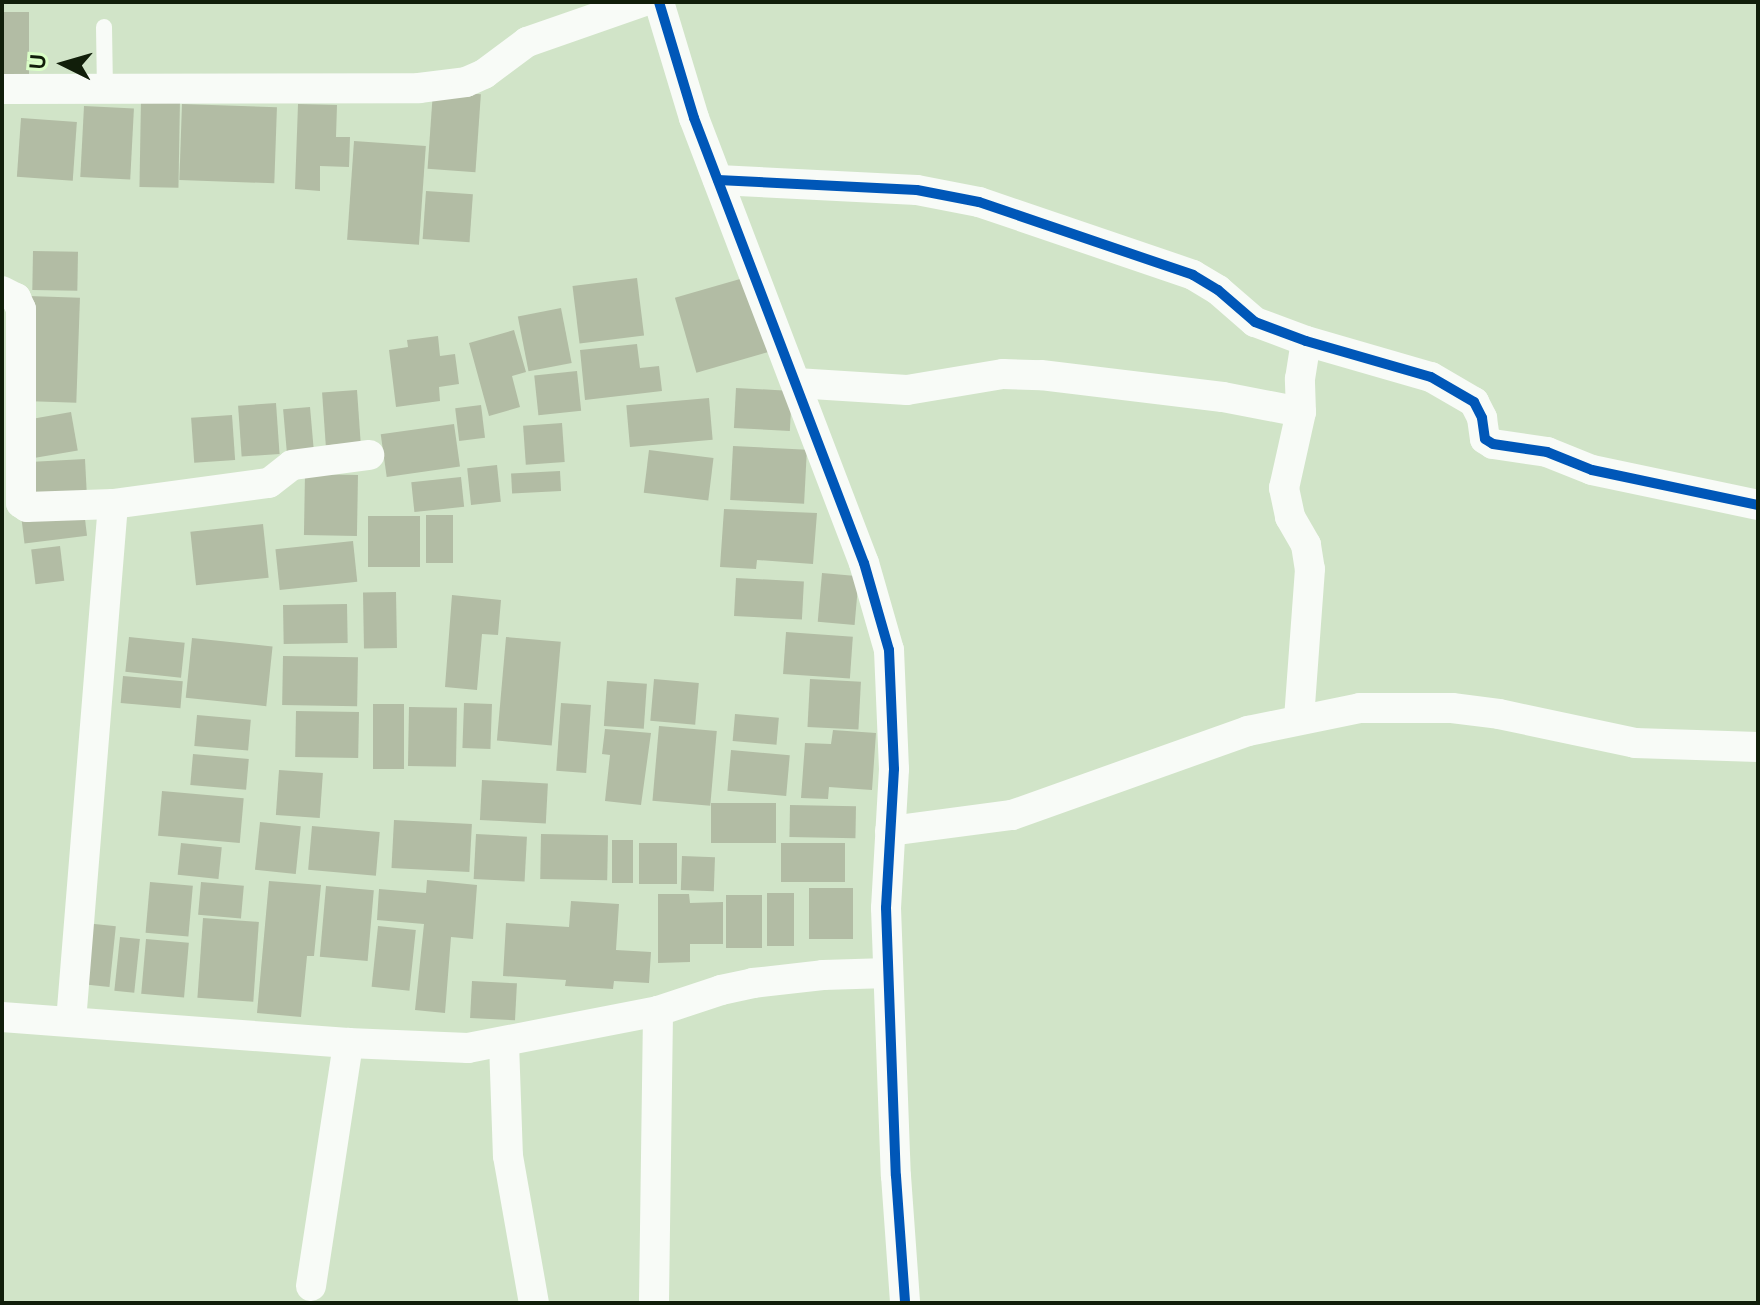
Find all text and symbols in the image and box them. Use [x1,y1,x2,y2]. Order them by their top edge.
north arrow [24,24,104,104]
text: U [25,53,54,71]

